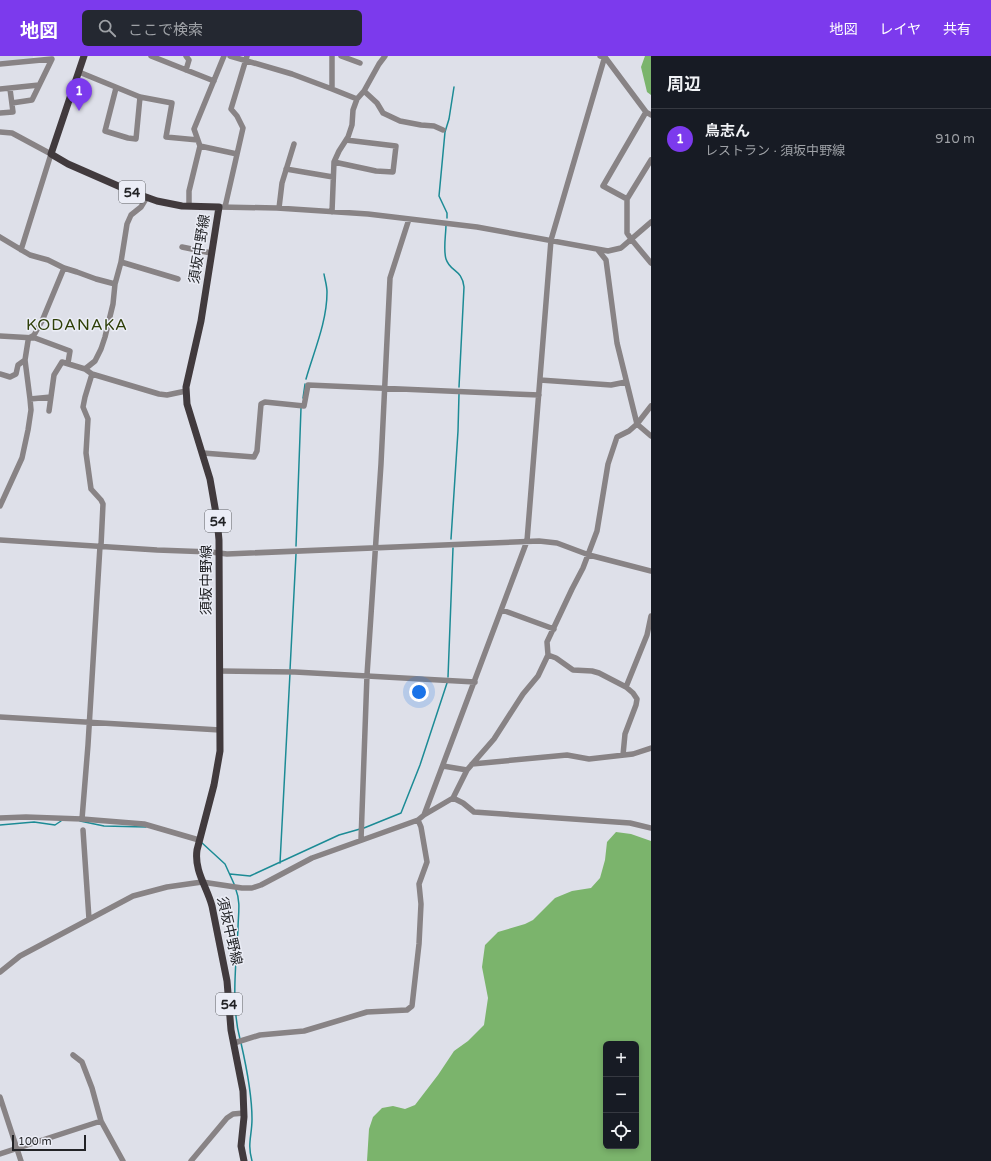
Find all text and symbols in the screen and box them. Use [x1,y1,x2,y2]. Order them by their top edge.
search box [82,10,362,46]
icon: search [96,17,118,39]
text: 地図 [20,20,58,42]
text: ここで検索 [128,21,203,39]
text: 地図 [829,21,857,38]
text: レイヤ [879,21,921,38]
text: 共有 [943,21,971,38]
text: 周辺 [667,74,701,95]
pin: 1 [66,78,92,111]
text: 鳥志ん [705,122,750,140]
text: 1 [676,131,684,147]
text: 910 m [935,131,975,147]
text: レストラン · 須坂中野線 [705,143,845,159]
road number: 54 [119,181,145,203]
street label: 須坂中野線 [186,213,213,285]
district label: KODANAKA [26,315,128,335]
road number: 54 [205,510,231,532]
street label: 須坂中野線 [198,545,215,615]
your location [409,682,429,702]
street label: 須坂中野線 [213,895,246,967]
road number: 54 [216,993,242,1015]
map controls [603,1041,639,1149]
button: + [603,1041,639,1077]
button: − [603,1077,639,1113]
button: locate [603,1113,639,1149]
scale bar [12,1133,86,1152]
text: 100 m [18,1135,52,1148]

